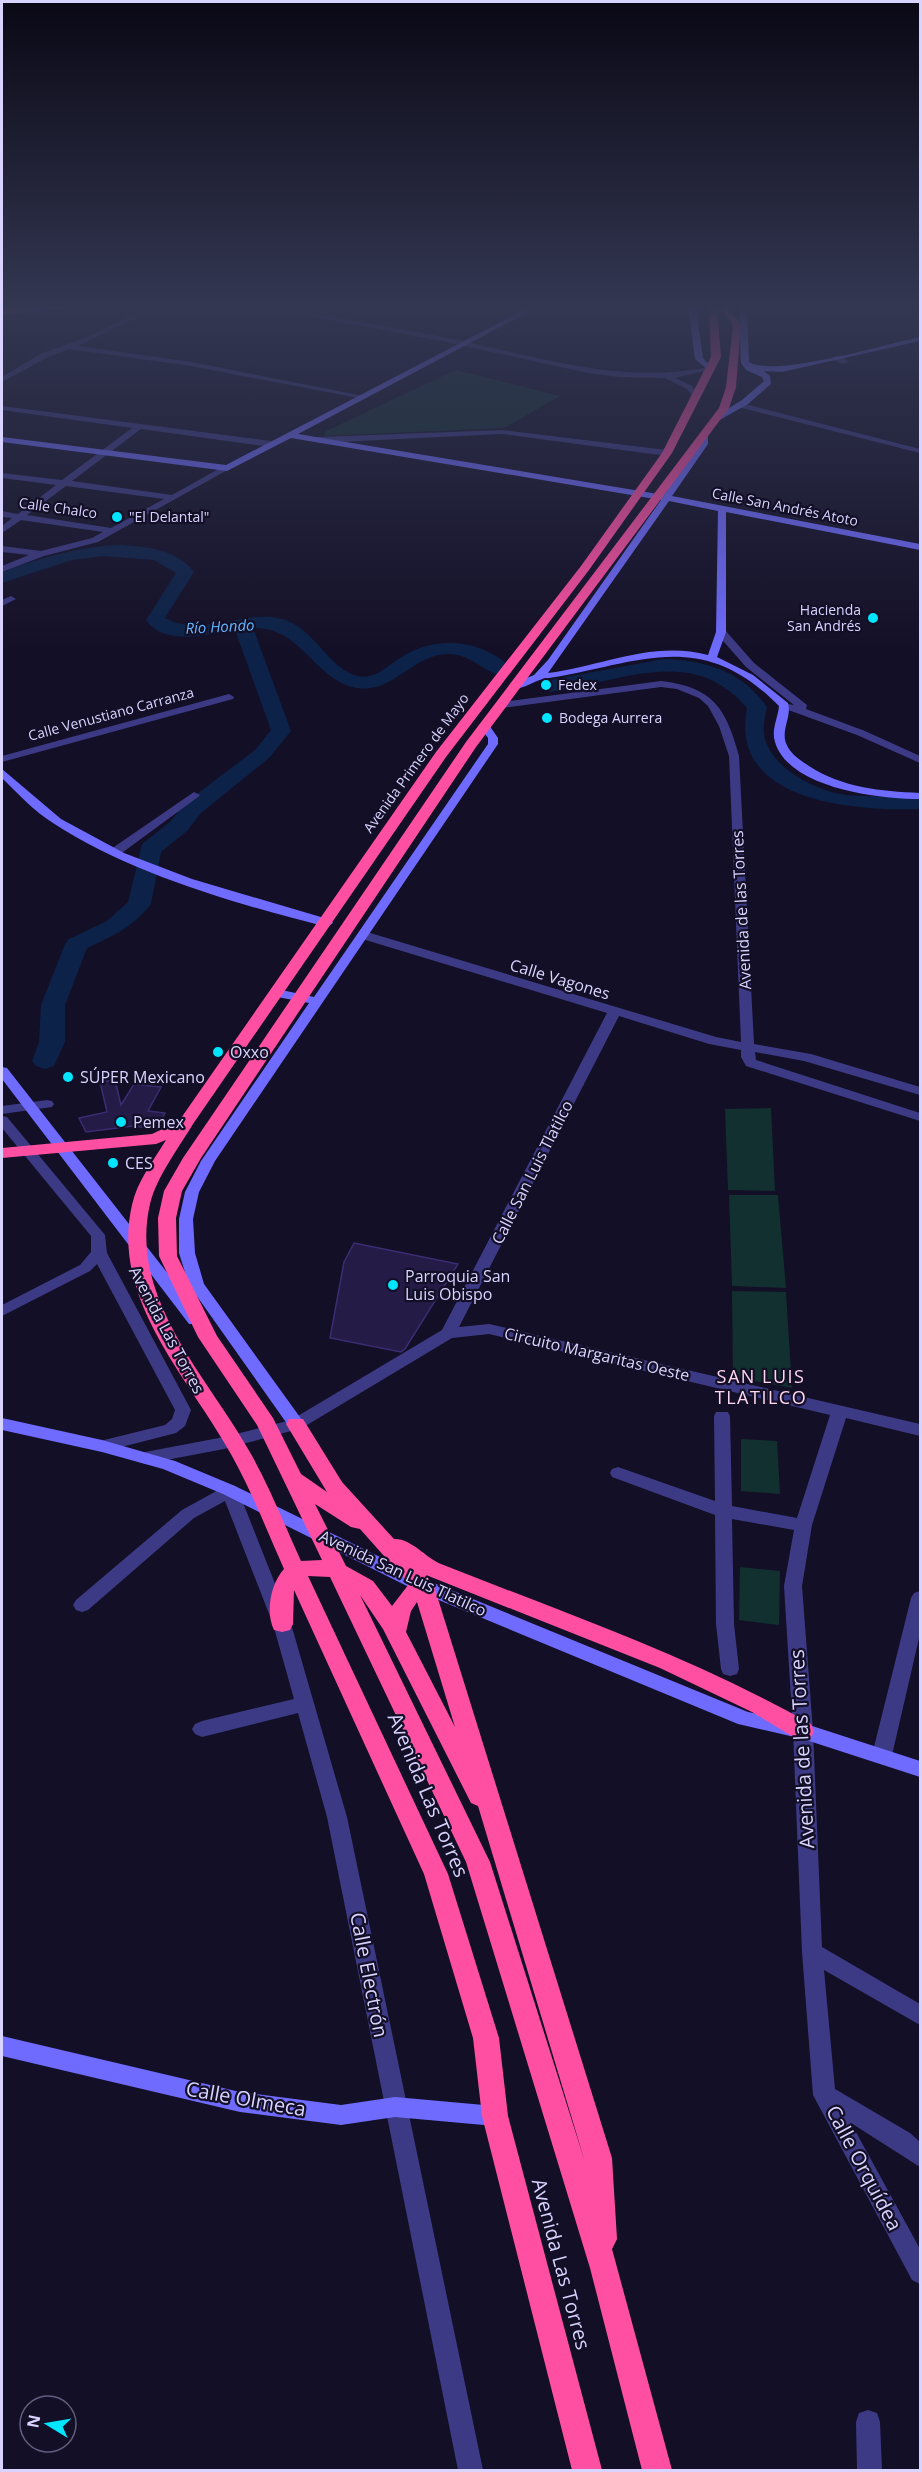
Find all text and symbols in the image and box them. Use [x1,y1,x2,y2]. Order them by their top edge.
street label: Calle San Andrés Atoto [710,483,860,530]
street label: Calle Chalco [18,493,99,522]
place label: "El Delantal" [129,507,209,526]
marker: "El Delantal" [110,510,124,524]
place label: Hacienda San Andrés [787,600,861,635]
marker: Hacienda San Andrés [866,611,880,625]
water label: Río Hondo [185,614,255,638]
place label: Fedex [558,675,598,694]
marker: Fedex [539,678,553,692]
street label: Calle Venustiano Carranza [26,682,196,745]
street label: Avenida Primero de Mayo [359,689,473,836]
place label: Bodega Aurrera [559,708,662,727]
marker: Bodega Aurrera [540,711,554,725]
street label: Avenida de las Torres [726,830,756,990]
street label: Calle Vagones [507,953,613,1005]
place label: Oxxo [230,1041,269,1063]
marker: Oxxo [211,1045,225,1059]
place label: SÚPER Mexicano [80,1066,205,1088]
marker: SÚPER Mexicano [61,1070,75,1084]
street label: Calle San Luis Tlatilco [486,1096,578,1248]
place label: Pemex [133,1111,184,1133]
marker: Pemex [114,1115,128,1129]
place label: CES [125,1152,153,1174]
marker: CES [106,1156,120,1170]
street label: Avenida Las Torres [124,1263,210,1397]
place label: Parroquia San Luis Obispo [405,1265,510,1305]
marker: Parroquia San Luis Obispo [386,1278,400,1292]
street label: Circuito Margaritas Oeste [502,1322,692,1386]
district label: SAN LUIS TLATILCO [715,1364,807,1409]
street label: Avenida San Luis Tlatilco [316,1525,490,1621]
street label: Avenida de las Torres [783,1649,820,1849]
street label: Avenida Las Torres [382,1708,475,1881]
street label: Calle Electrón [344,1910,395,2040]
street label: Calle Olmeca [184,2075,308,2122]
street label: Calle Orquídea [820,2100,909,2235]
street label: Avenida Las Torres [526,2175,597,2352]
north arrow [18,2394,78,2454]
text: N [21,2413,45,2430]

